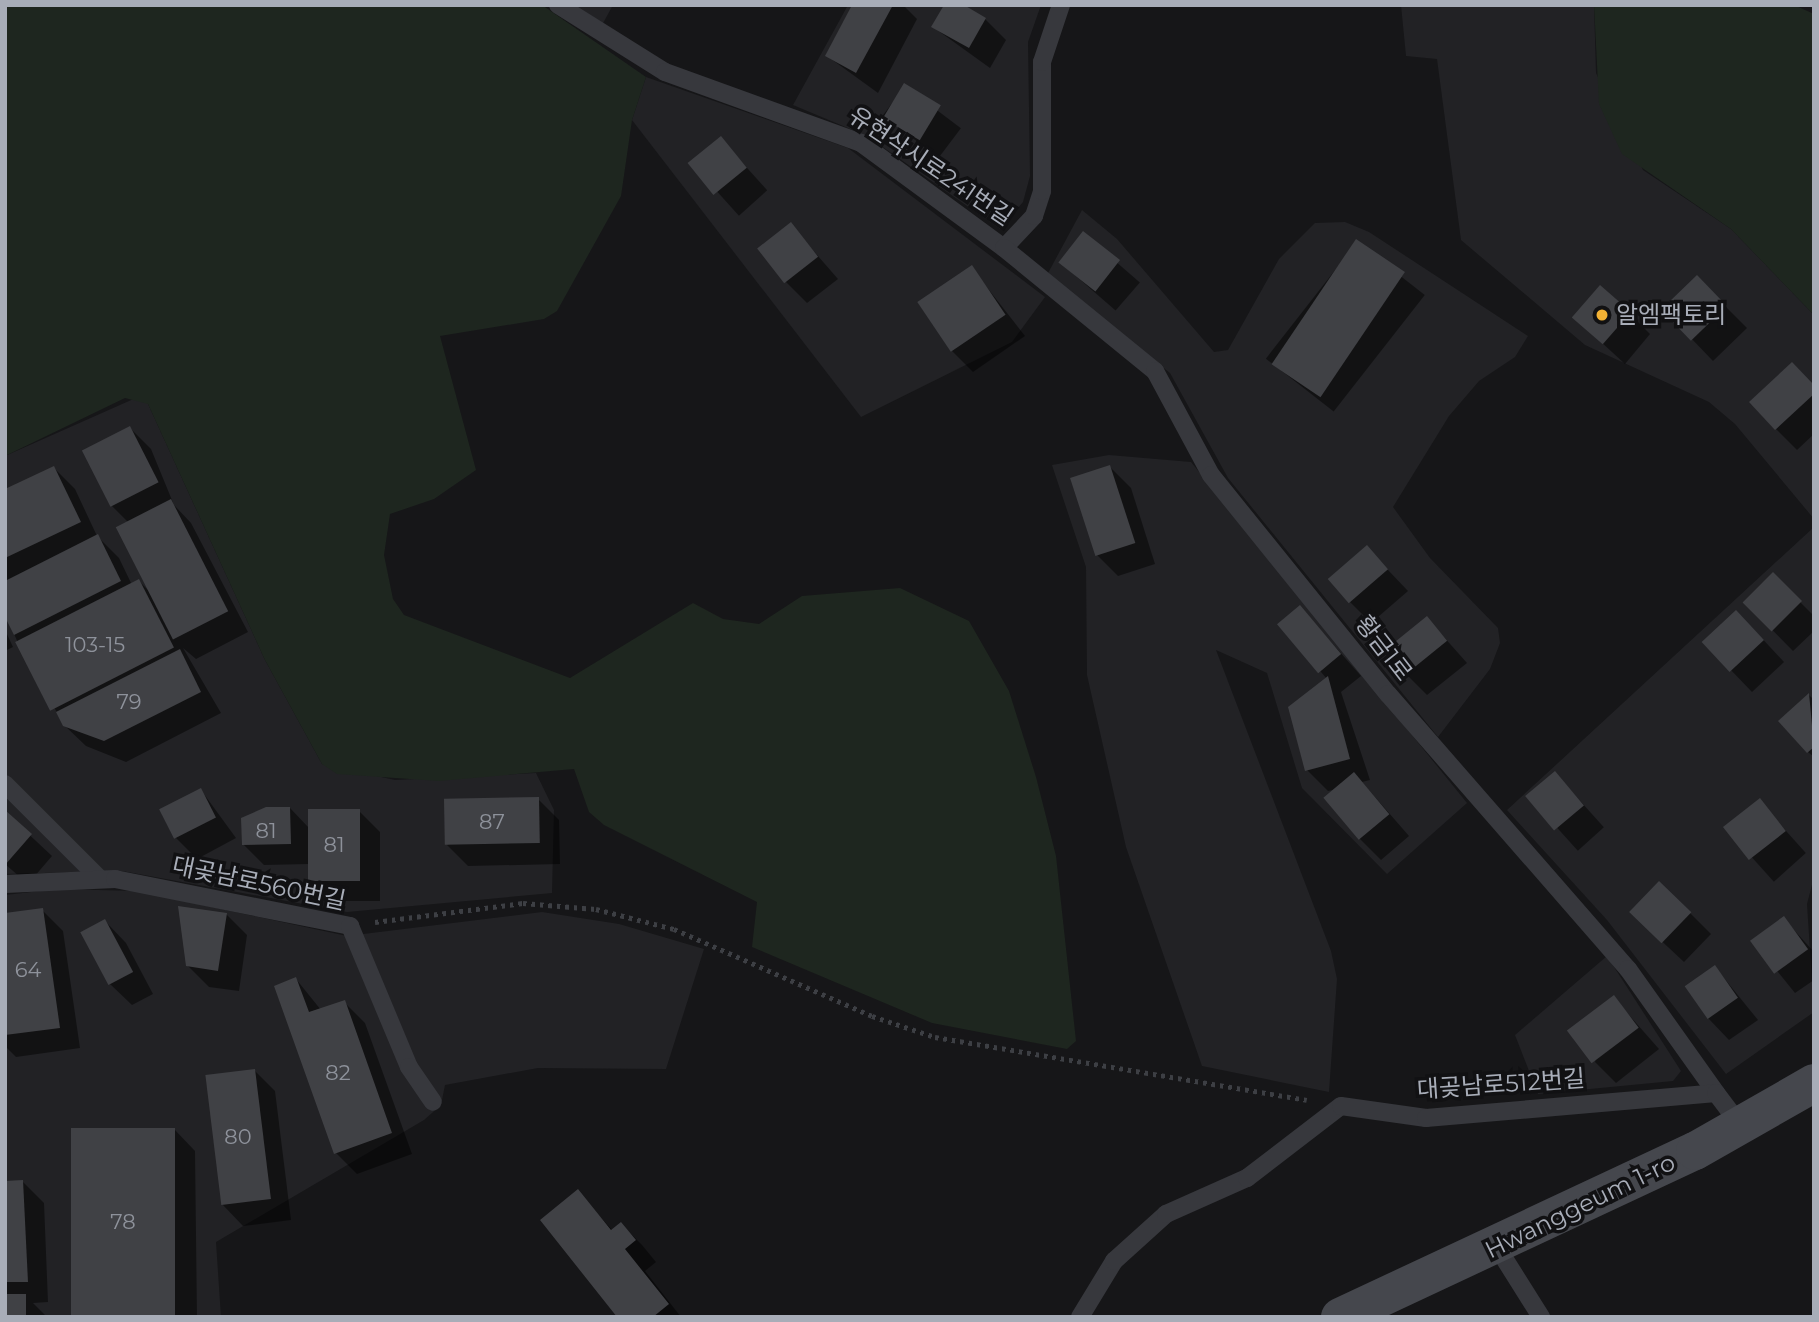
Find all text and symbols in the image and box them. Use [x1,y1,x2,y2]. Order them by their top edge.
street label: 유현삭시로241번길 [844,100,1018,232]
place label: 알엠팩토리 [1616,301,1726,329]
marker: 알엠팩토리 [1594,307,1610,323]
street label: 황금1로 [1350,610,1418,686]
house number: 103-15 [65,632,125,658]
house number: 79 [116,689,142,715]
house number: 87 [479,809,505,835]
house number: 81 [256,818,276,844]
house number: 81 [324,832,344,858]
street label: 대곶남로560번길 [170,851,348,915]
house number: 64 [15,957,41,983]
house number: 82 [325,1060,351,1086]
street label: 대곶남로512번길 [1416,1064,1586,1104]
house number: 80 [224,1124,252,1150]
street label: Hwanggeum 1-ro [1480,1147,1680,1265]
house number: 78 [110,1209,136,1235]

